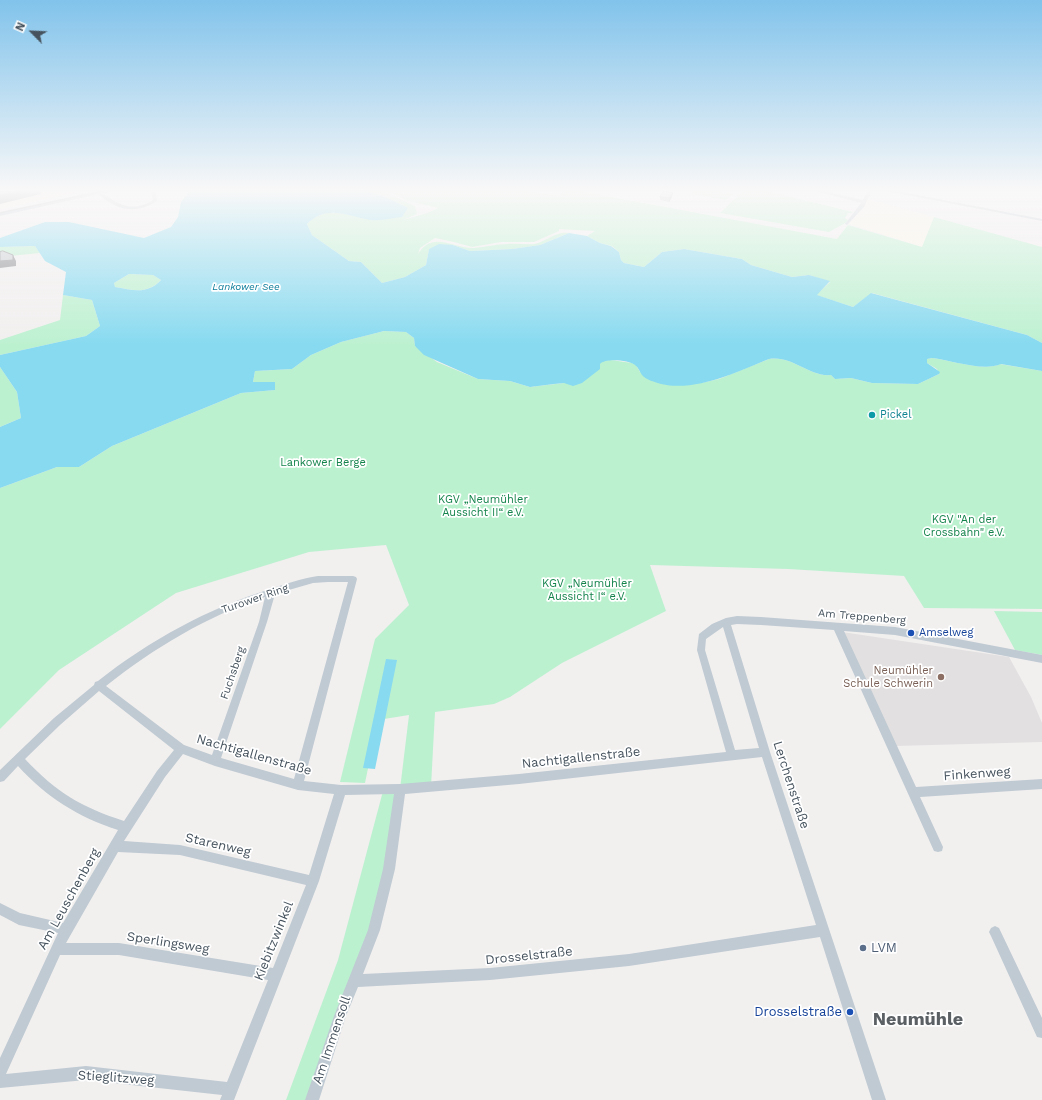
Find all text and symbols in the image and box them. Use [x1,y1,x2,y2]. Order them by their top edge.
north arrow [12,12,52,52]
text: N [13,21,28,33]
water label: Lankower See [212,281,280,293]
place label: Pickel [880,408,912,422]
marker: Pickel [867,410,877,420]
park label: Lankower Berge [280,456,366,470]
park label: KGV „Neumühler Aussicht II“ e.V. [438,493,528,519]
park label: KGV "An der Crossbahn" e.V. [923,513,1005,539]
park label: KGV „Neumühler Aussicht I“ e.V. [542,577,632,603]
street label: Turower Ring [220,581,290,617]
street label: Am Treppenberg [817,607,907,627]
place label: Amselweg [919,626,973,640]
marker: Amselweg [906,628,916,638]
street label: Fuchsberg [218,645,248,701]
place label: Neumühler Schule Schwerin [843,664,933,690]
marker: Neumühler Schule Schwerin [936,672,946,682]
street label: Nachtigallenstraße [195,731,313,779]
street label: Lerchenstraße [769,739,813,831]
street label: Nachtigallenstraße [521,744,641,772]
street label: Finkenweg [943,764,1011,784]
street label: Starenweg [184,830,252,860]
street label: Am Leuschenberg [35,845,103,953]
street label: Kiebitzwinkel [251,899,297,983]
street label: Sperlingsweg [126,929,210,957]
place label: LVM [871,940,897,956]
marker: LVM [858,943,868,953]
street label: Drosselstraße [485,944,573,968]
street label: Am Immensoll [310,994,354,1086]
place label: Drosselstraße [754,1004,842,1020]
marker: Drosselstraße [845,1007,855,1017]
district label: Neumühle [873,1009,963,1031]
street label: Stieglitzweg [77,1068,155,1088]

